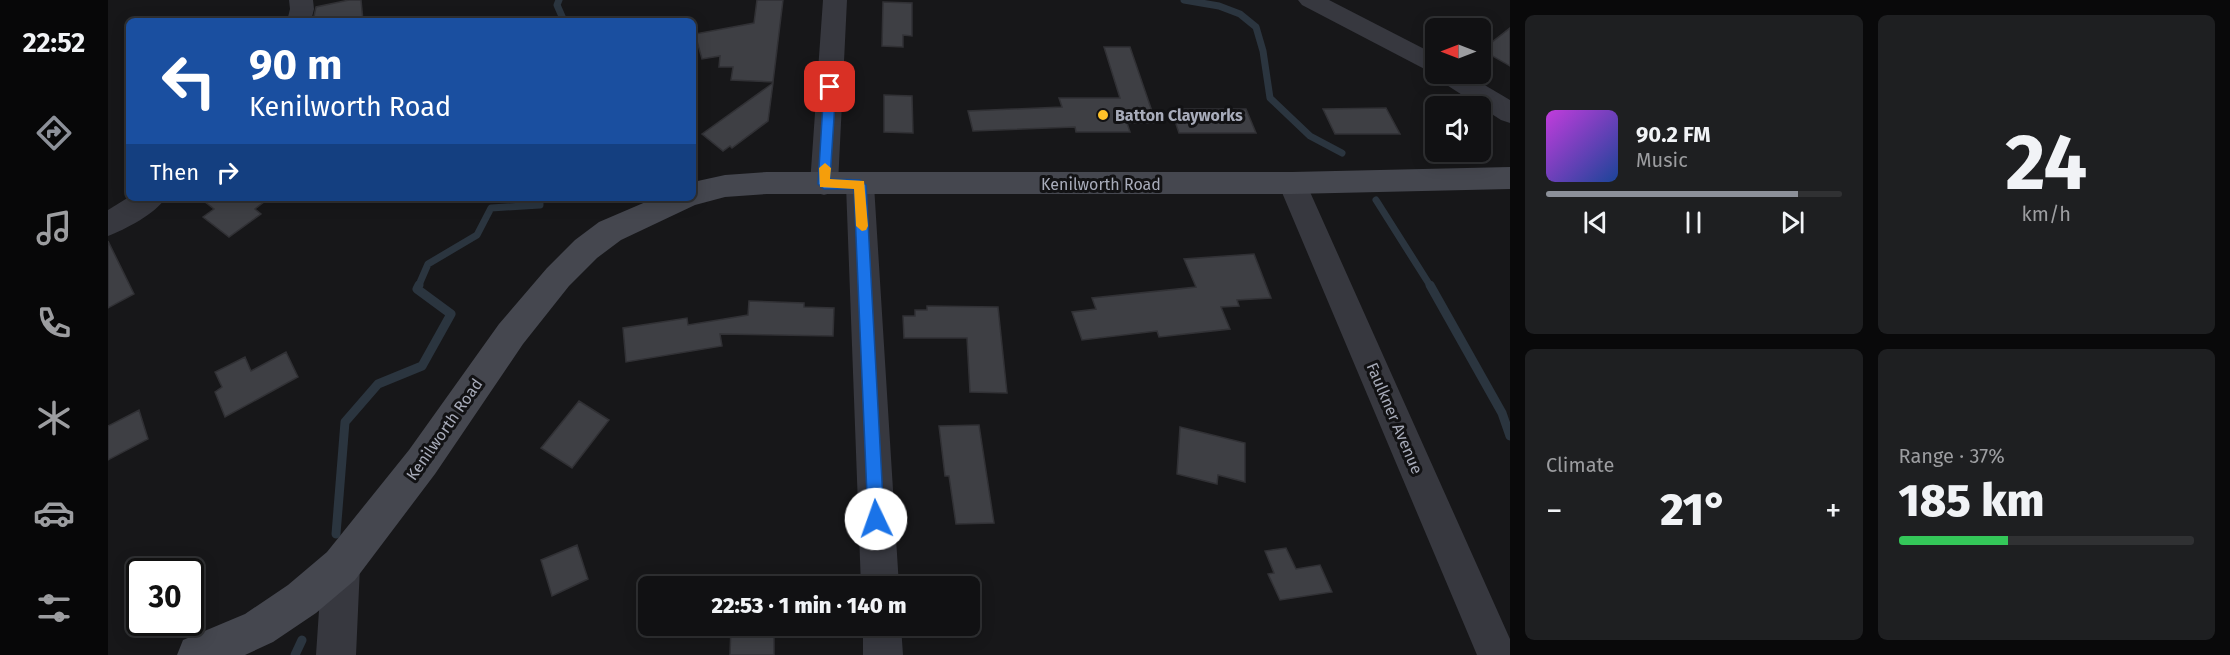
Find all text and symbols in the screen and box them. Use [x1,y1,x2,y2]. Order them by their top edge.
north arrow [1425,18,1491,84]
map controls [1425,18,1491,162]
text: 22:52 [23,27,85,59]
text: 90 m [249,40,343,90]
icon: left [150,42,228,120]
pin [804,61,855,112]
icon: arrive [813,70,846,103]
text: Kenilworth Road [249,91,451,123]
button: sound [1425,96,1491,162]
place label: Batton Clayworks [1115,106,1243,125]
marker: Batton Clayworks [1096,108,1110,122]
icon: directions [33,112,75,154]
text: 24 [2005,116,2087,210]
text: 90.2 FM [1636,121,1711,148]
text: Music [1636,148,1688,172]
icon: right [211,156,244,189]
text: Then [150,159,199,186]
street label: Kenilworth Road [1041,175,1161,194]
text: km/h [2022,202,2071,226]
icon: previous [1579,206,1612,239]
icon: pause [1677,206,1710,239]
icon: next [1776,206,1809,239]
icon: music [33,207,75,249]
icon: phone [33,302,75,344]
street label: Faulkner Avenue [1362,360,1427,477]
street label: Kenilworth Road [402,375,487,484]
icon: climate [33,397,75,439]
text: Range · 37% [1899,444,2005,468]
text: Climate [1546,453,1614,477]
text: 185 km [1899,474,2044,528]
text: 21° [1660,483,1727,537]
position arrow [844,487,908,551]
text: − [1546,491,1563,531]
text: + [1825,491,1842,531]
icon: car [33,492,75,534]
speed limit sign: 30 [126,558,204,636]
icon: filters [33,587,75,629]
text: 22:53 · 1 min · 140 m [712,592,906,619]

